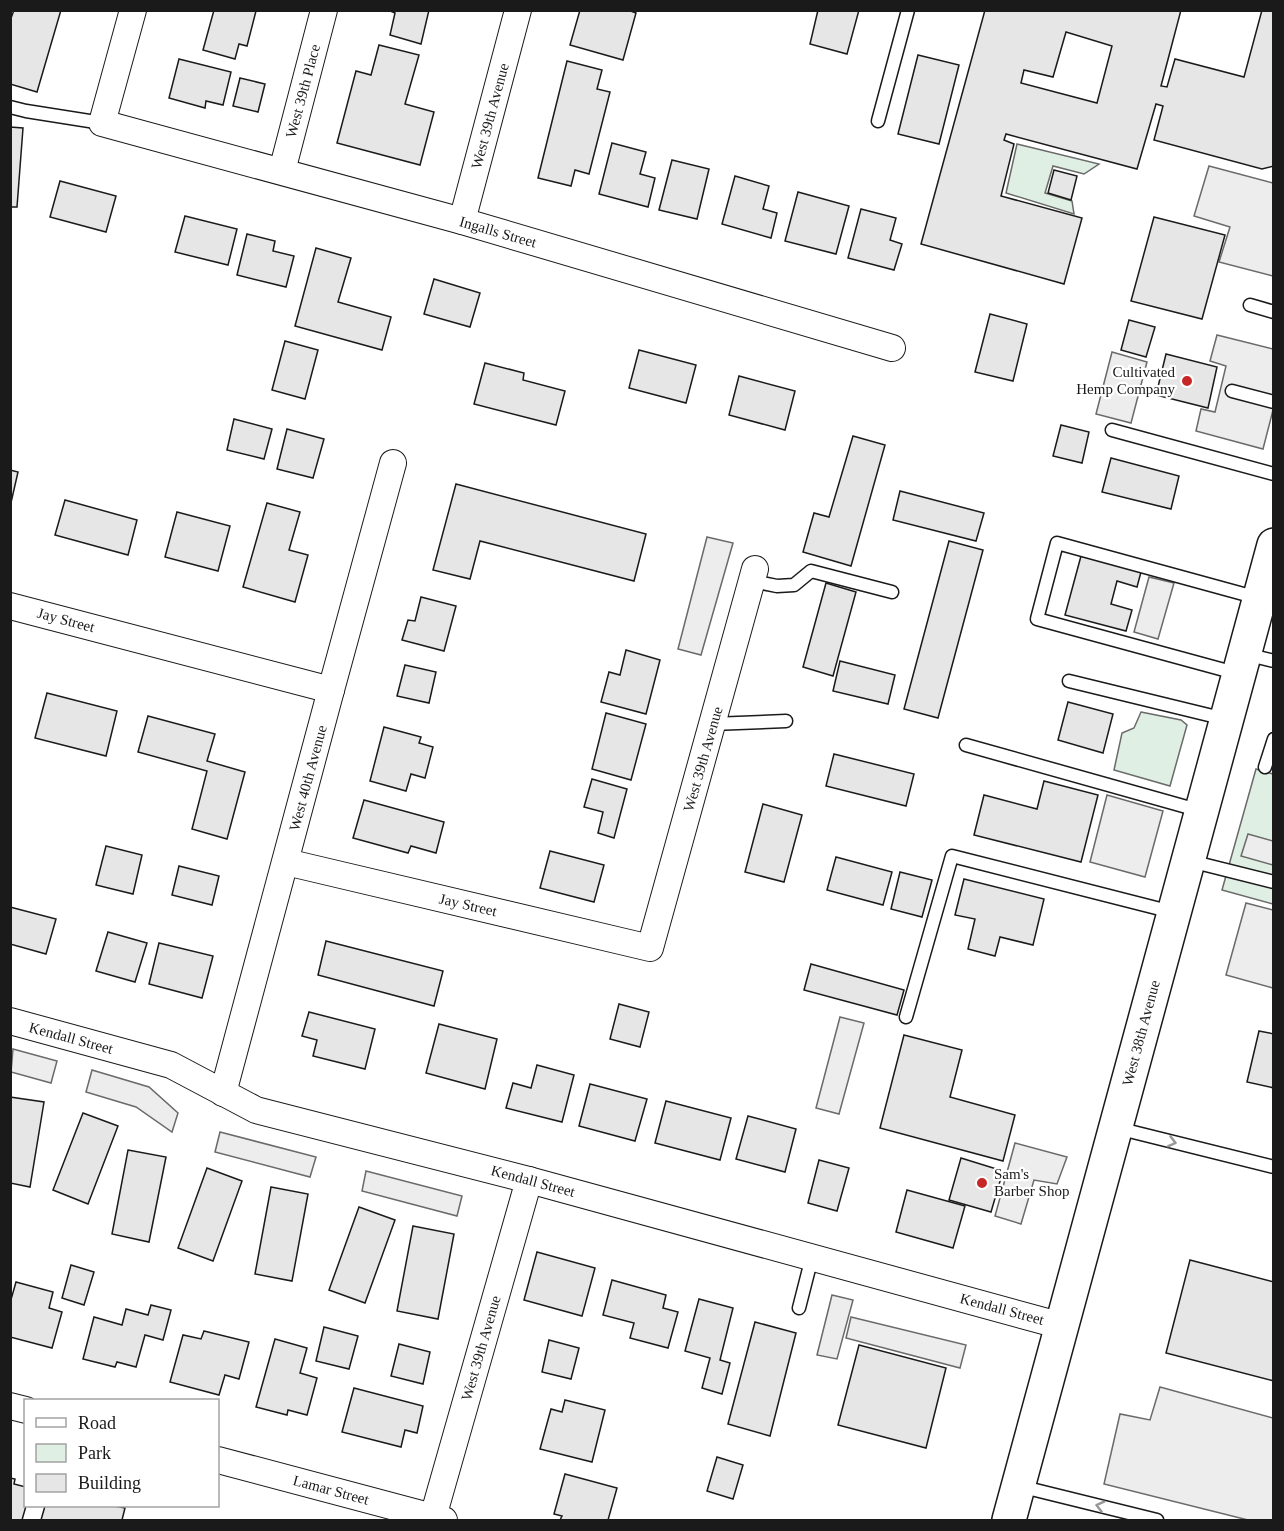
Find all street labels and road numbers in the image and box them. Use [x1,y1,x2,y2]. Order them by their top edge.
street label: West 39th Place [283,42,323,140]
street label: West 39th Avenue [468,61,512,170]
street label: Ingalls Street [458,213,539,251]
street label: Jay Street [36,605,97,636]
street label: West 39th Avenue [680,704,726,813]
street label: West 40th Avenue [286,723,330,832]
street label: Jay Street [438,891,499,920]
street label: West 38th Avenue [1119,978,1163,1087]
street label: Kendall Street [27,1019,116,1057]
street label: Kendall Street [489,1162,578,1200]
street label: Kendall Street [958,1290,1047,1328]
street label: West 39th Avenue [458,1293,504,1402]
street label: Lamar Street [291,1472,371,1508]

